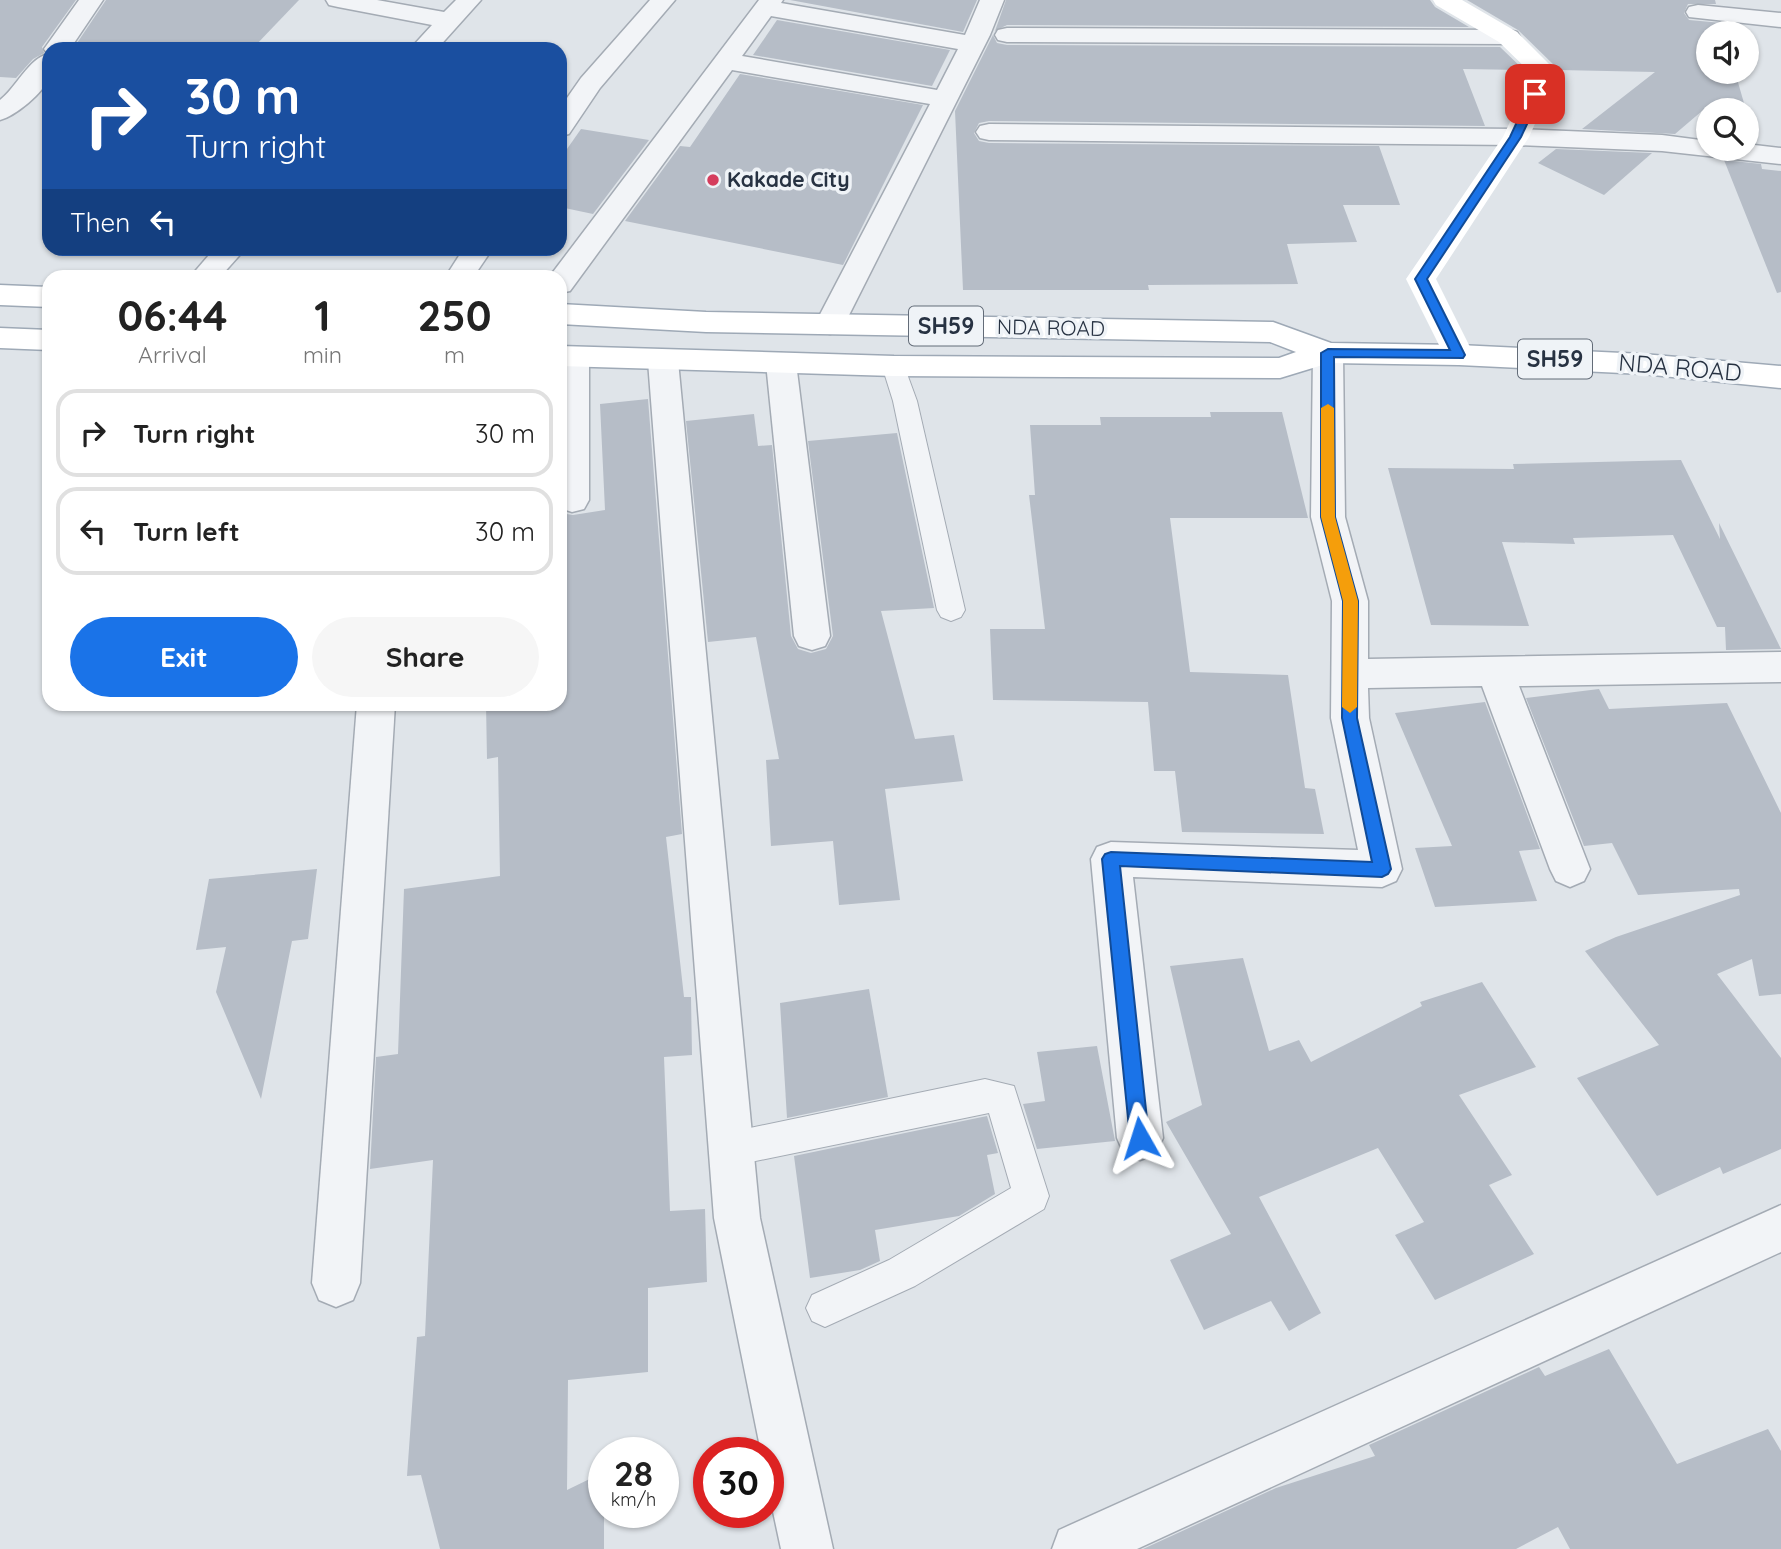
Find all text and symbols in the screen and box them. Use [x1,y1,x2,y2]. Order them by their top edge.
map controls [1696,21,1759,161]
button: sound [1696,21,1759,84]
pin [1505,64,1565,124]
text: 30 m [185,65,300,126]
icon: right [70,70,161,161]
icon: arrive [1516,75,1554,113]
button: search [1696,98,1759,161]
text: Turn right [185,126,326,166]
place label: Kakade City [727,166,850,192]
marker: Kakade City [705,172,721,188]
icon: left [144,203,182,241]
text: Then [70,206,130,239]
text: 06:44 [118,289,227,342]
text: 1 [314,289,331,342]
text: 250 [418,289,491,342]
road number: SH59 [909,306,983,346]
street label: NDA ROAD [997,313,1105,341]
text: Arrival [138,340,207,369]
text: min [303,340,342,369]
text: m [444,340,465,369]
road number: SH59 [1518,340,1592,378]
street label: NDA ROAD [1617,347,1743,387]
icon: right [74,414,112,452]
text: Turn right [133,417,255,450]
text: 30 m [475,417,535,450]
icon: left [74,512,112,550]
text: Turn left [133,515,240,548]
text: 30 m [475,515,535,548]
button: Exit [70,617,298,697]
button: Share [312,617,539,697]
position arrow [1103,1101,1177,1175]
speed limit sign: 30 [693,1437,784,1528]
text: 28 [614,1451,653,1495]
text: km/h [611,1488,656,1511]

